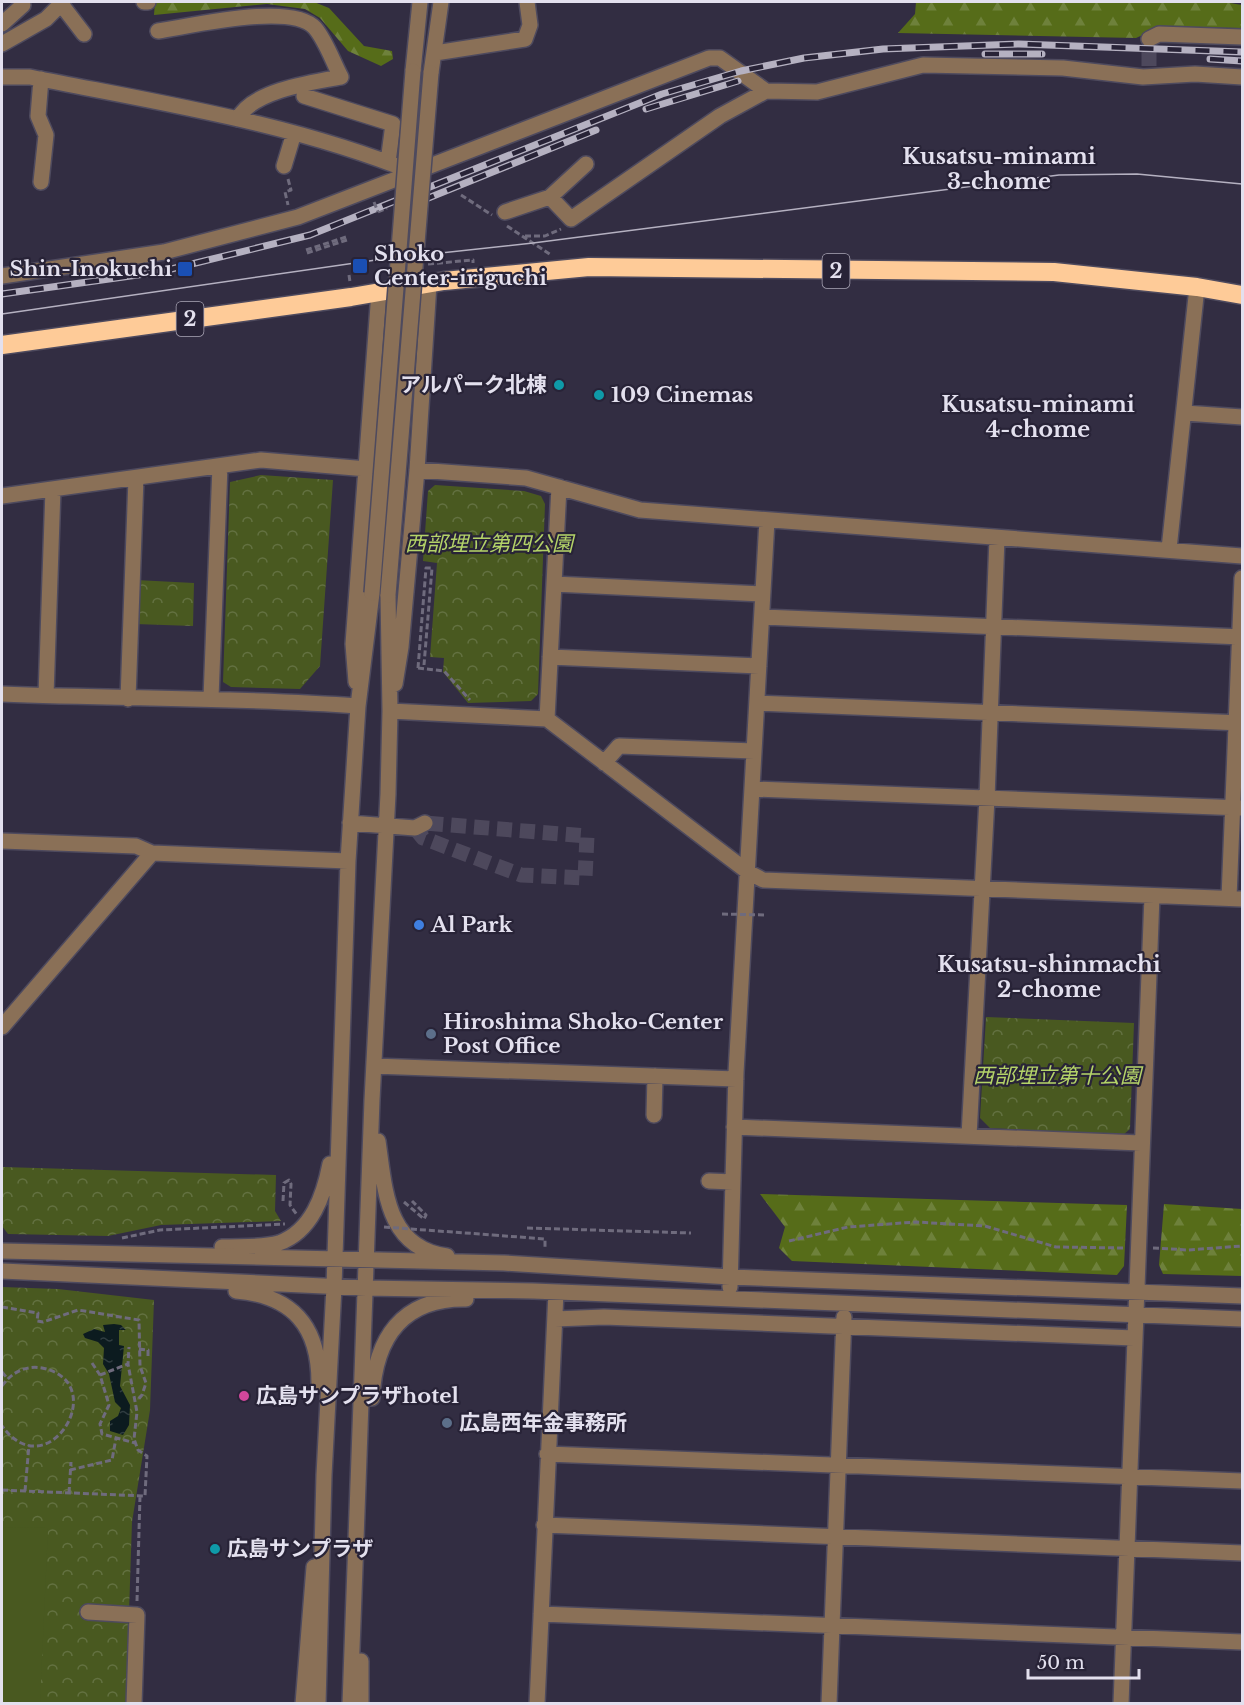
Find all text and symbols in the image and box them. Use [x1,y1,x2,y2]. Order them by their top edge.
district label: Kusatsu-minami 3-chome [902,143,1096,195]
place label: Shoko Center-iriguchi [374,241,547,291]
road number: 2 [822,254,850,288]
place label: Shin-Inokuchi [10,256,172,282]
marker: Shoko Center-iriguchi [351,257,369,275]
marker: Shin-Inokuchi [176,260,194,278]
road number: 2 [176,302,204,336]
place label: アルパーク北棟 [400,372,547,398]
marker: アルパーク北棟 [552,378,566,392]
place label: 109 Cinemas [611,382,753,408]
marker: 109 Cinemas [592,388,606,402]
district label: Kusatsu-minami 4-chome [941,391,1135,443]
park label: 西部埋立第四公園 [405,531,576,557]
place label: Al Park [430,912,513,938]
marker: Al Park [412,918,426,932]
district label: Kusatsu-shinmachi 2-chome [937,951,1161,1003]
place label: Hiroshima Shoko-Center Post Office [443,1009,724,1059]
marker: Hiroshima Shoko-Center Post Office [424,1027,438,1041]
park label: 西部埋立第十公園 [973,1063,1144,1089]
place label: 広島サンプラザhotel [256,1383,460,1409]
marker: 広島サンプラザhotel [237,1389,251,1403]
place label: 広島西年金事務所 [459,1410,627,1436]
marker: 広島西年金事務所 [440,1416,454,1430]
place label: 広島サンプラザ [227,1536,373,1562]
marker: 広島サンプラザ [208,1542,222,1556]
scale bar [1028,1642,1139,1680]
text: 50 m [1037,1652,1085,1674]

